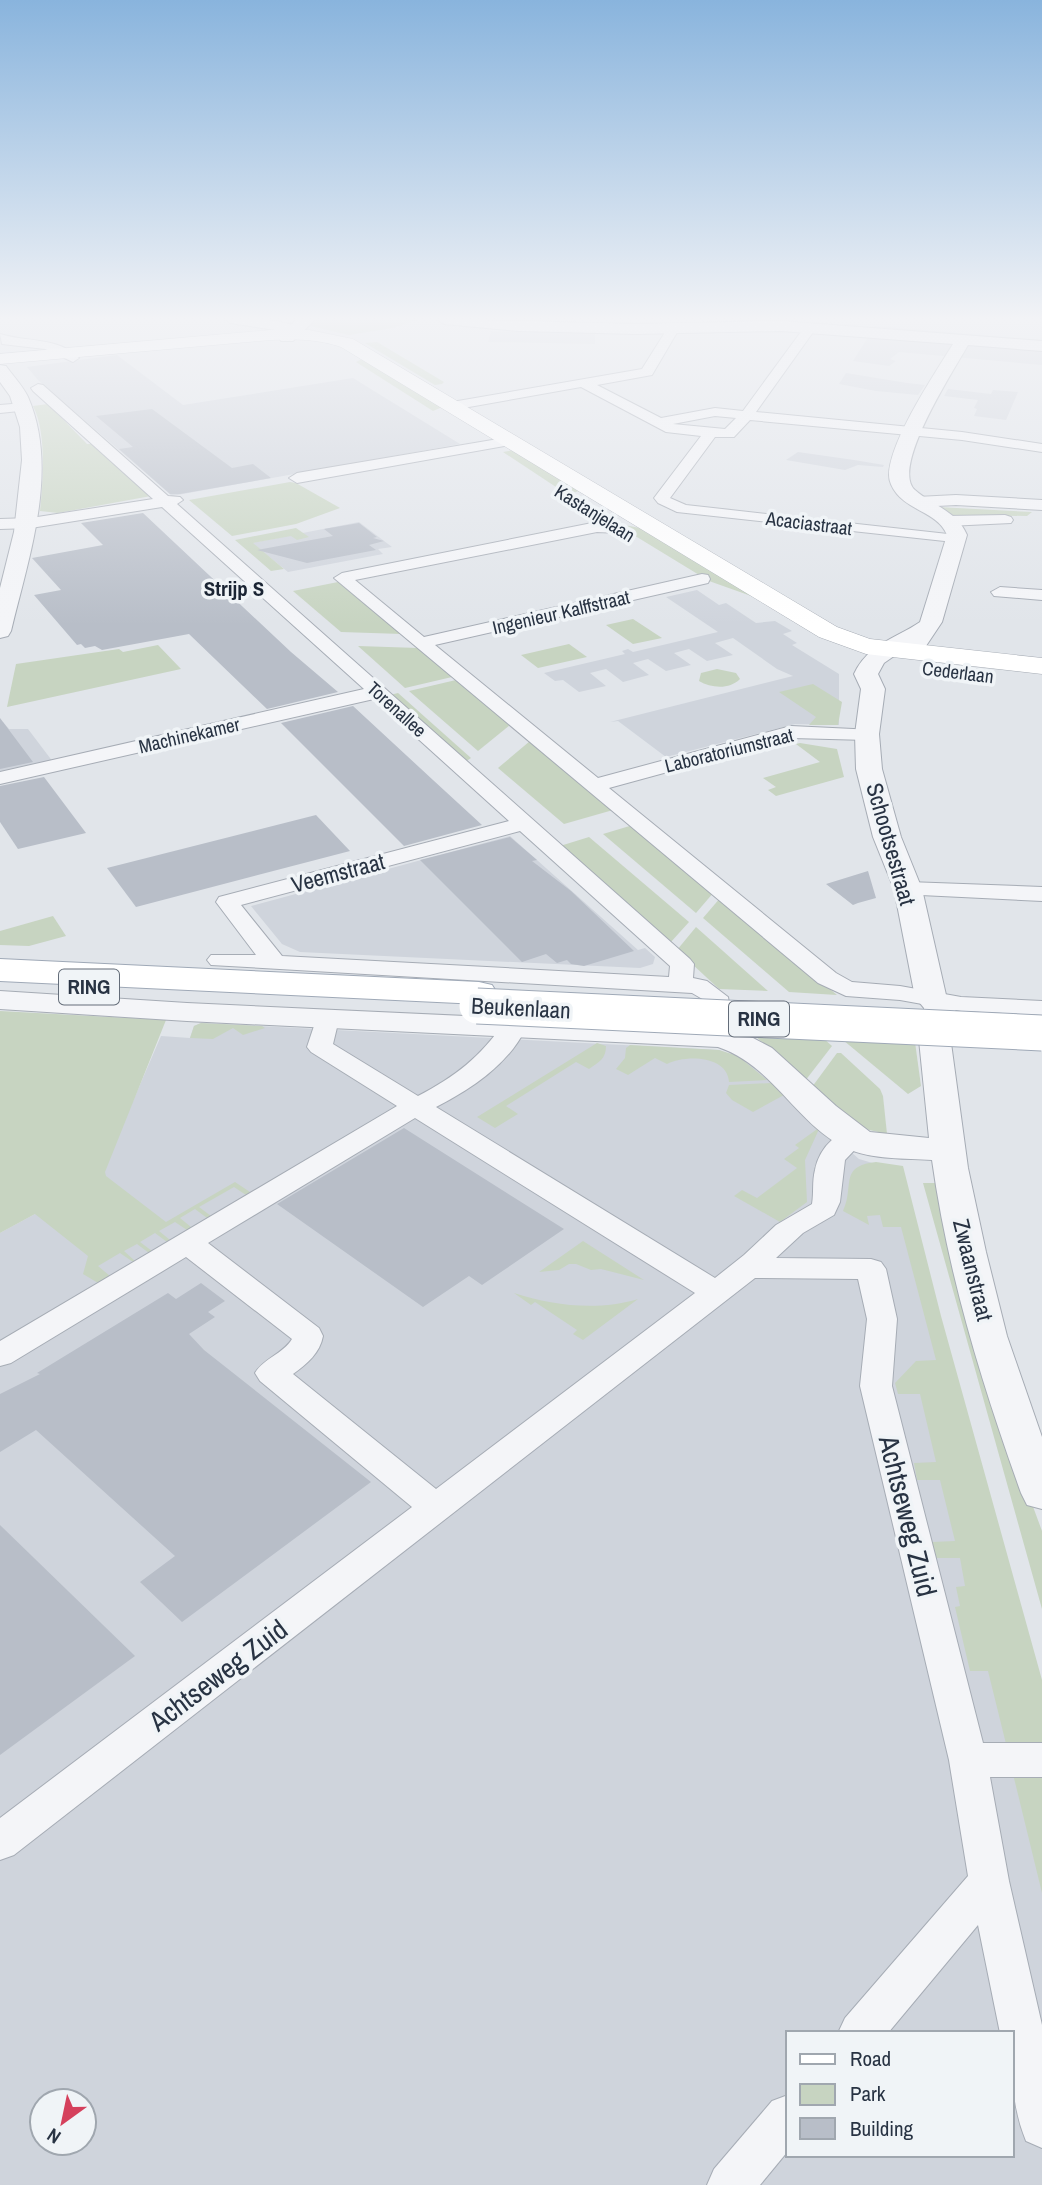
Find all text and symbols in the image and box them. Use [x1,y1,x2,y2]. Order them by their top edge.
street label: Kastanjelaan [550,478,640,548]
street label: Acaciastraat [763,505,854,541]
district label: Strijp S [204,574,264,603]
street label: Ingenieur Kalffstraat [490,583,633,640]
street label: Cederlaan [921,655,995,689]
street label: Torenallee [362,675,432,743]
street label: Machinekamer [136,711,243,759]
street label: Laboratoriumstraat [662,721,797,779]
street label: Schootsestraat [859,779,924,909]
street label: Veemstraat [288,845,388,900]
road number: RING [59,970,119,1004]
street label: Beukenlaan [470,989,572,1026]
road number: RING [729,1002,789,1036]
street label: Zwaanstraat [946,1216,1001,1324]
street label: Achtseweg Zuid [869,1431,946,1600]
street label: Achtseweg Zuid [140,1610,295,1740]
legend [786,2031,1014,2157]
text: Road [850,2044,891,2073]
text: Park [850,2079,886,2108]
north arrow [28,2087,98,2157]
text: Building [850,2114,914,2143]
text: N [42,2122,66,2150]

